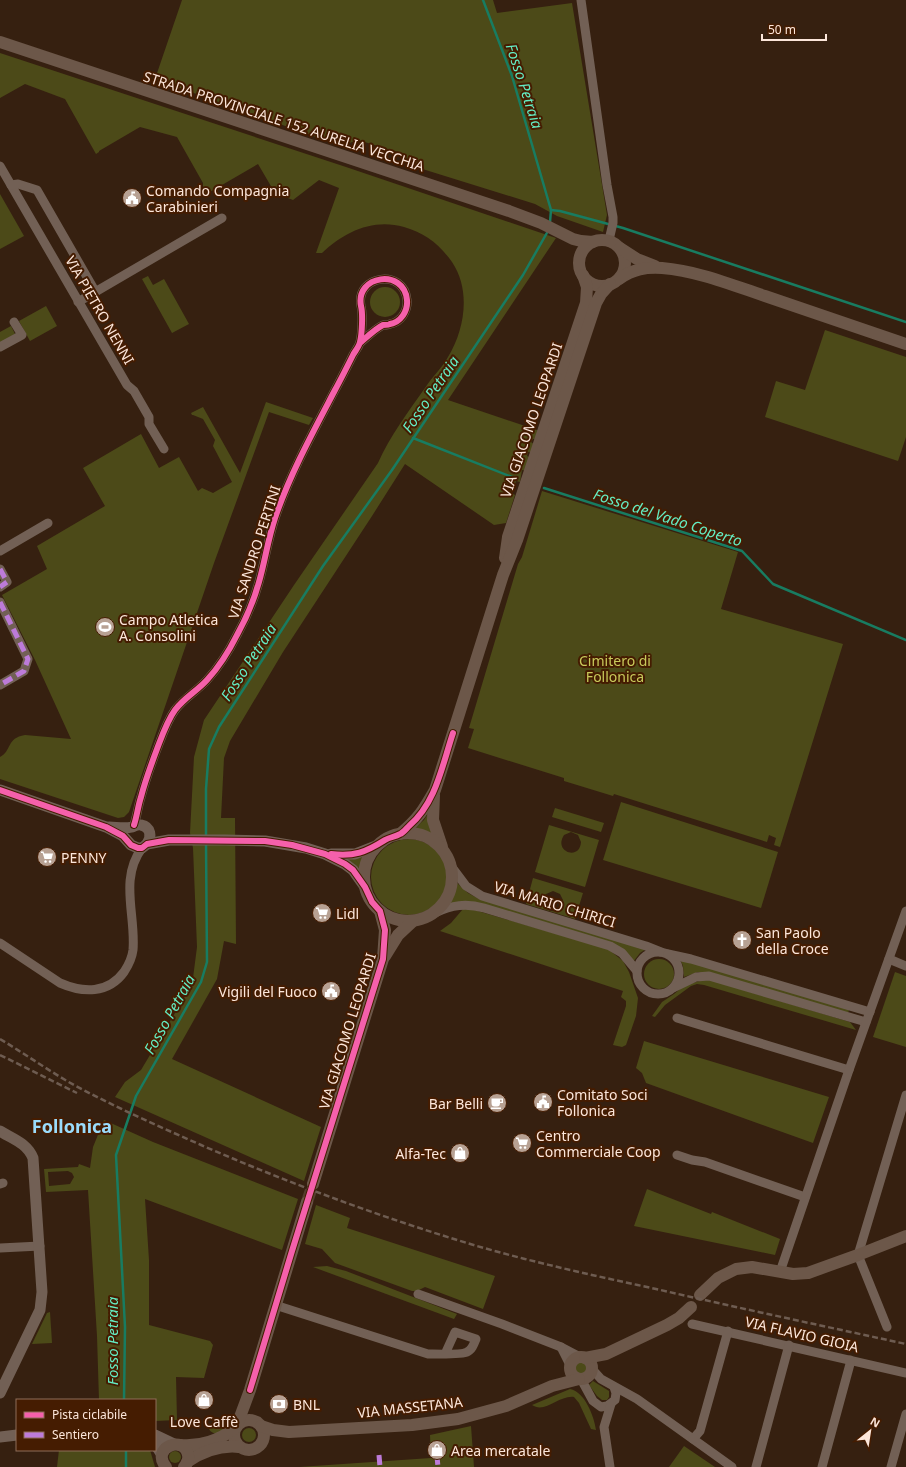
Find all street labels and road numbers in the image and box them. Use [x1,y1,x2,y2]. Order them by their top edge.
street label: STRADA PROVINCIALE 152 AURELIA VECCHIA [141,66,427,176]
street label: VIA PIETRO NENNI [61,252,139,368]
street label: VIA GIACOMO LEOPARDI [496,340,567,500]
street label: VIA SANDRO PERTINI [223,483,285,621]
street label: VIA MARIO CHIRICI [492,876,618,932]
street label: VIA GIACOMO LEOPARDI [314,950,380,1112]
street label: VIA FLAVIO GIOIA [743,1312,861,1356]
street label: VIA MASSETANA [356,1392,464,1422]

